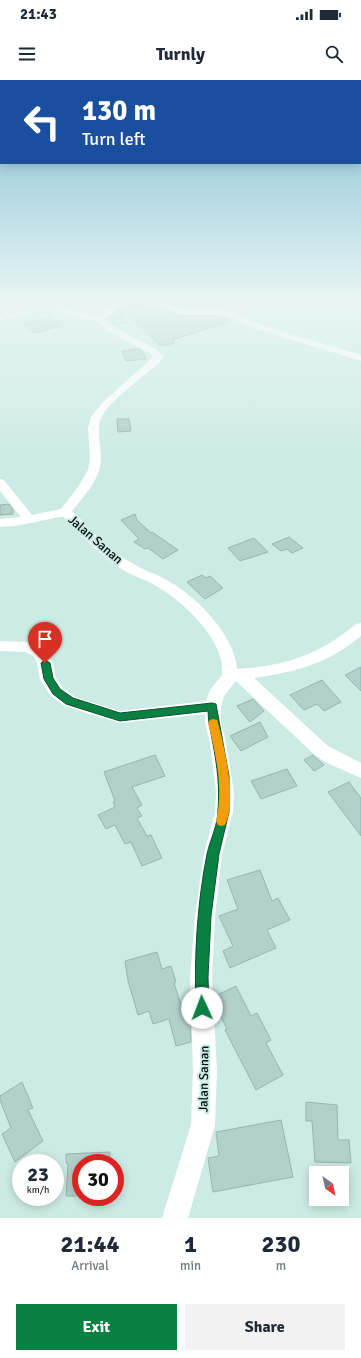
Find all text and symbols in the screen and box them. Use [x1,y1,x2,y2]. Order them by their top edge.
text: 21:43 [20,5,57,23]
icon: menu [16,43,38,65]
text: Turnly [156,43,205,65]
icon: search [323,43,345,65]
text: 130 m [82,94,156,128]
icon: left [16,96,68,148]
text: Turn left [82,128,145,150]
street label: Jalan Sanan [65,512,126,568]
pin [28,622,62,663]
icon: arrive [34,628,56,650]
position arrow [181,987,223,1029]
street label: Jalan Sanan [195,1045,213,1113]
speed limit sign: 30 [72,1154,124,1206]
text: 23 [27,1162,49,1187]
north arrow [309,1166,349,1206]
map controls [309,1166,349,1206]
text: km/h [27,1184,49,1196]
text: 21:44 [61,1229,119,1259]
text: 1 [184,1229,197,1259]
text: 230 [262,1229,300,1259]
text: Arrival [71,1258,109,1274]
text: min [180,1258,201,1274]
text: m [276,1258,286,1274]
button: Exit [16,1304,177,1350]
button: Share [185,1304,345,1350]

